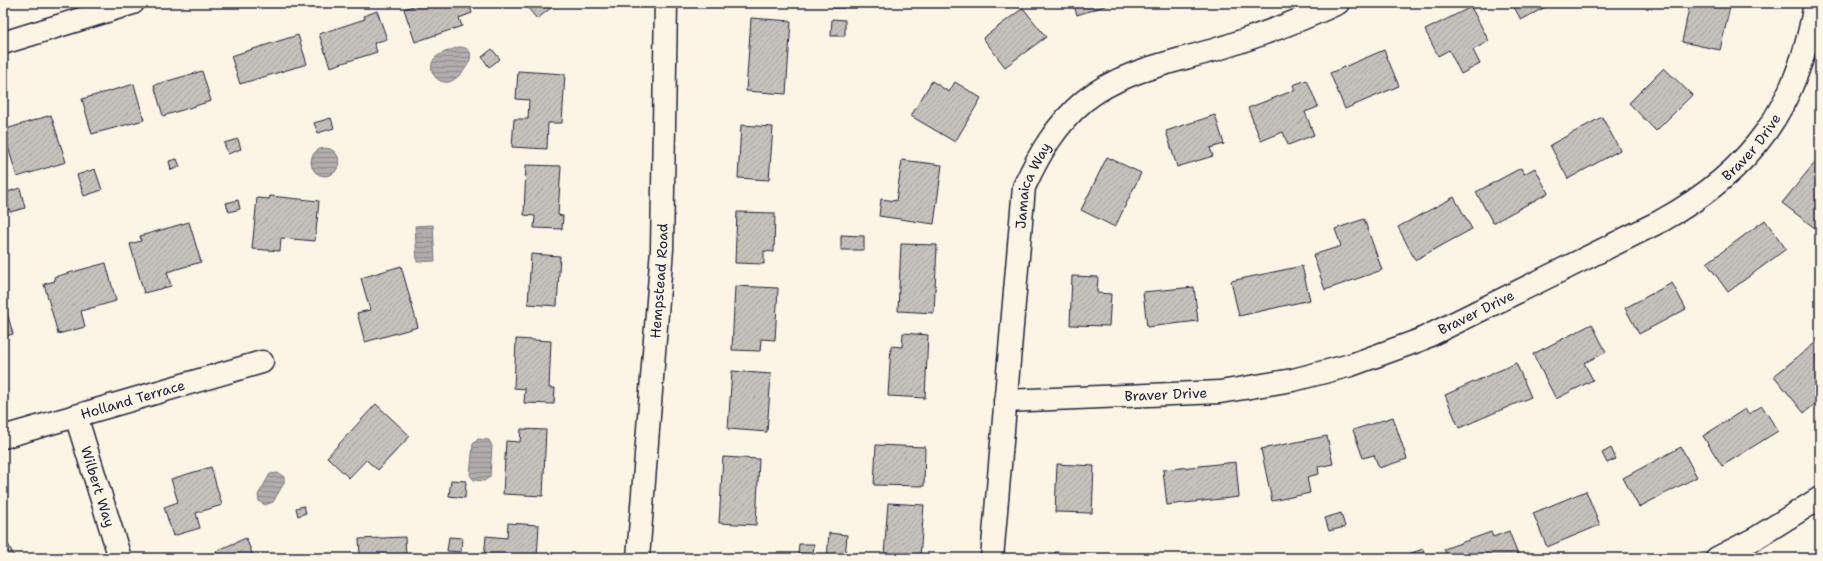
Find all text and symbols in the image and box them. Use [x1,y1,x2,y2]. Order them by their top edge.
street label: Braver Drive [1718,110,1785,185]
street label: Jamaica Way [1011,139,1055,230]
street label: Hempstead Road [646,223,671,339]
street label: Braver Drive [1435,286,1517,339]
street label: Holland Terrace [78,376,187,423]
street label: Braver Drive [1124,384,1208,405]
street label: Wilbert Way [77,444,119,529]

